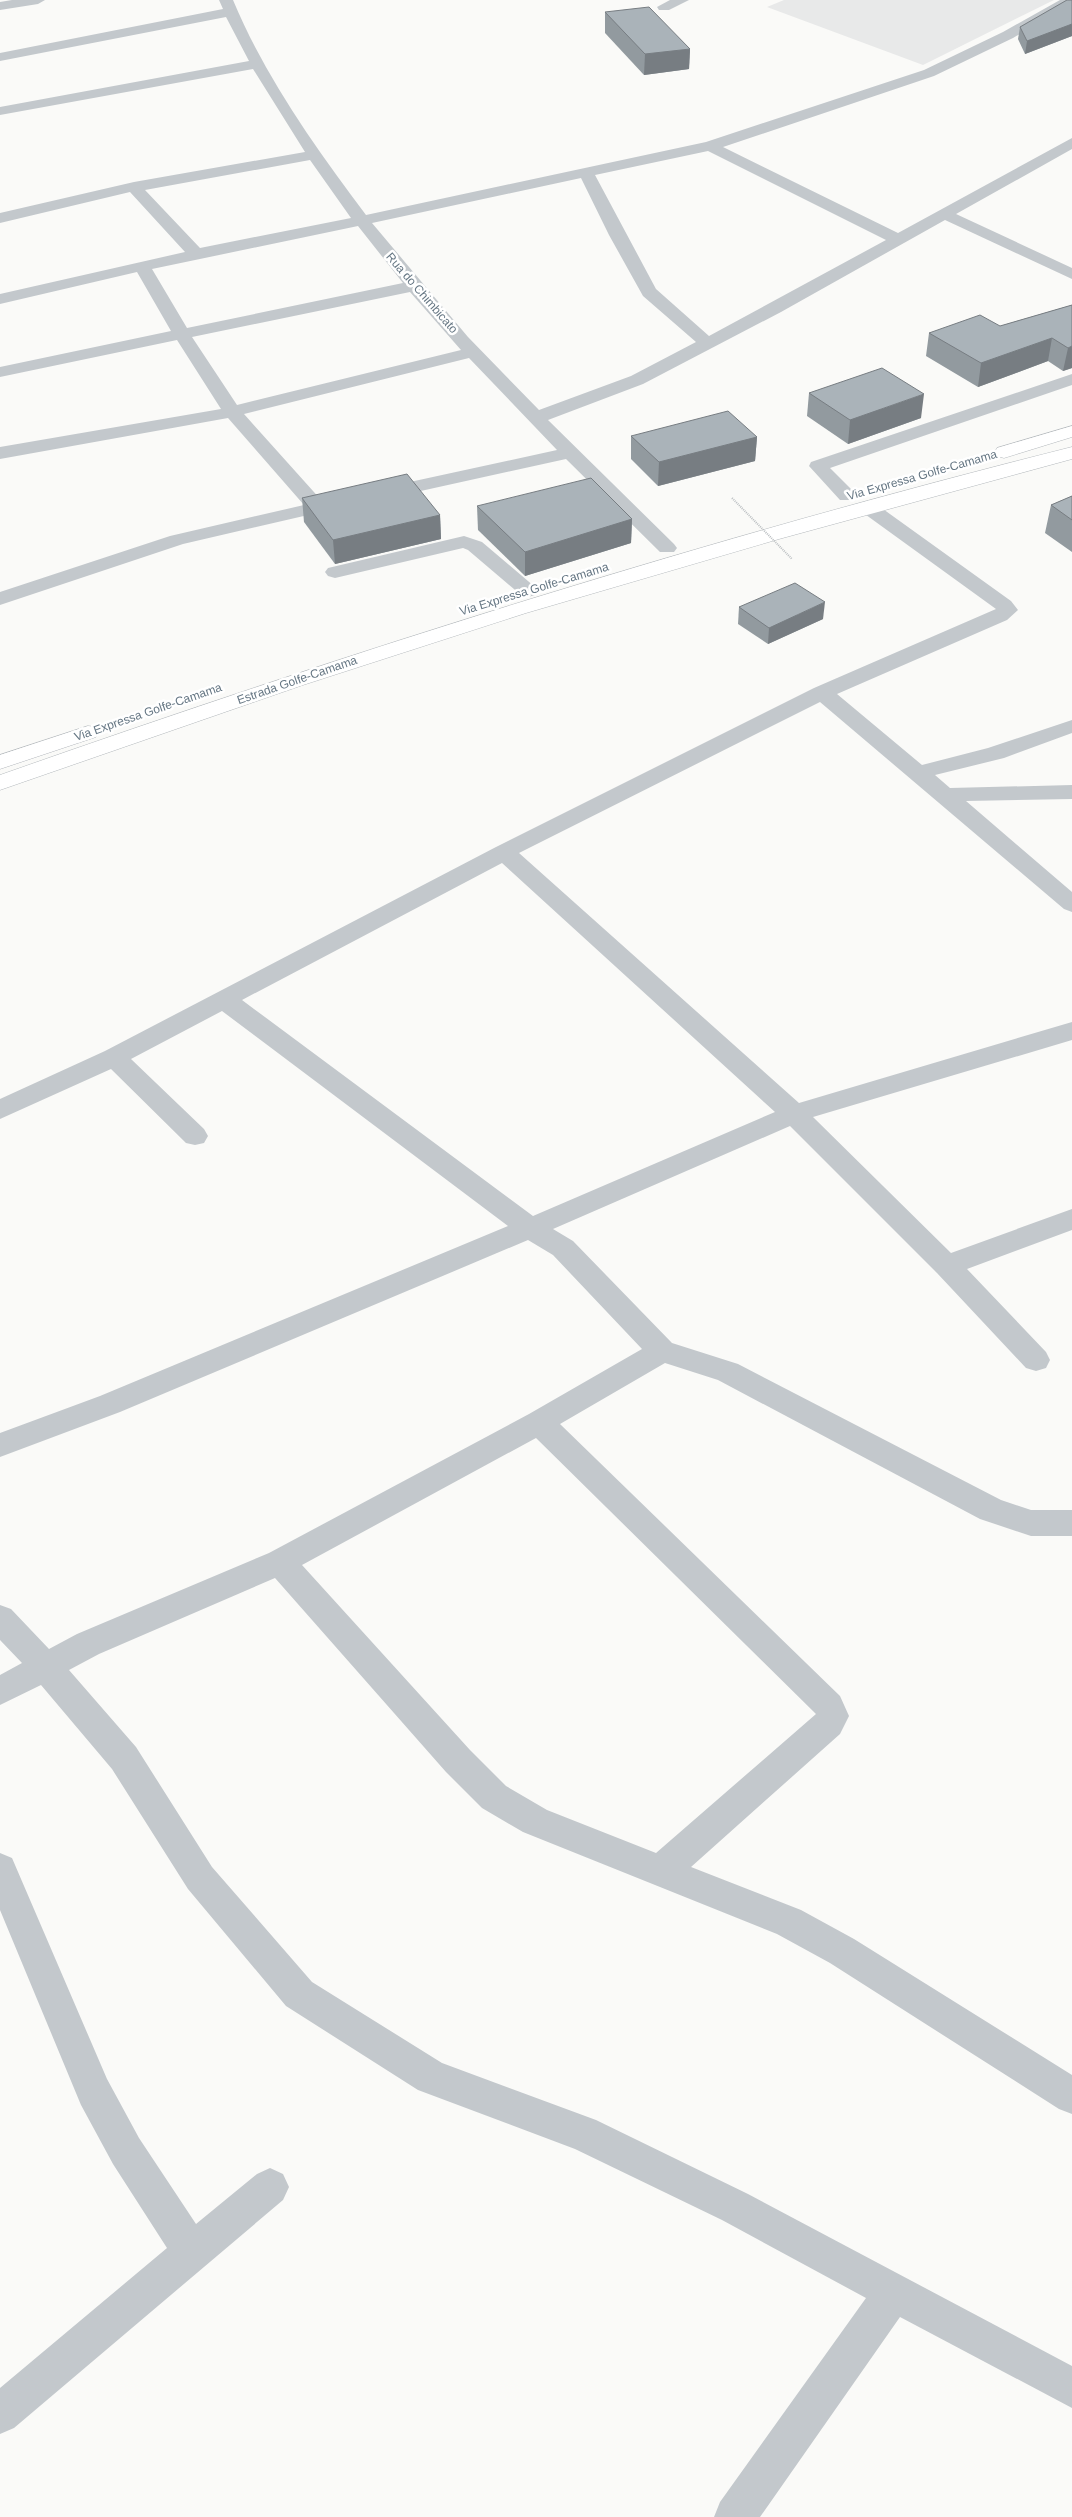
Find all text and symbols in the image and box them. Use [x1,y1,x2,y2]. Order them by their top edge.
street label: Rua do Chimbicato [383,250,461,336]
street label: Via Expressa Golfe-Camama [845,447,999,503]
street label: Via Expressa Golfe-Camama [458,560,611,618]
street label: Estrada Golfe-Camama [235,653,359,707]
street label: Via Expressa Golfe-Camama [72,680,224,744]

